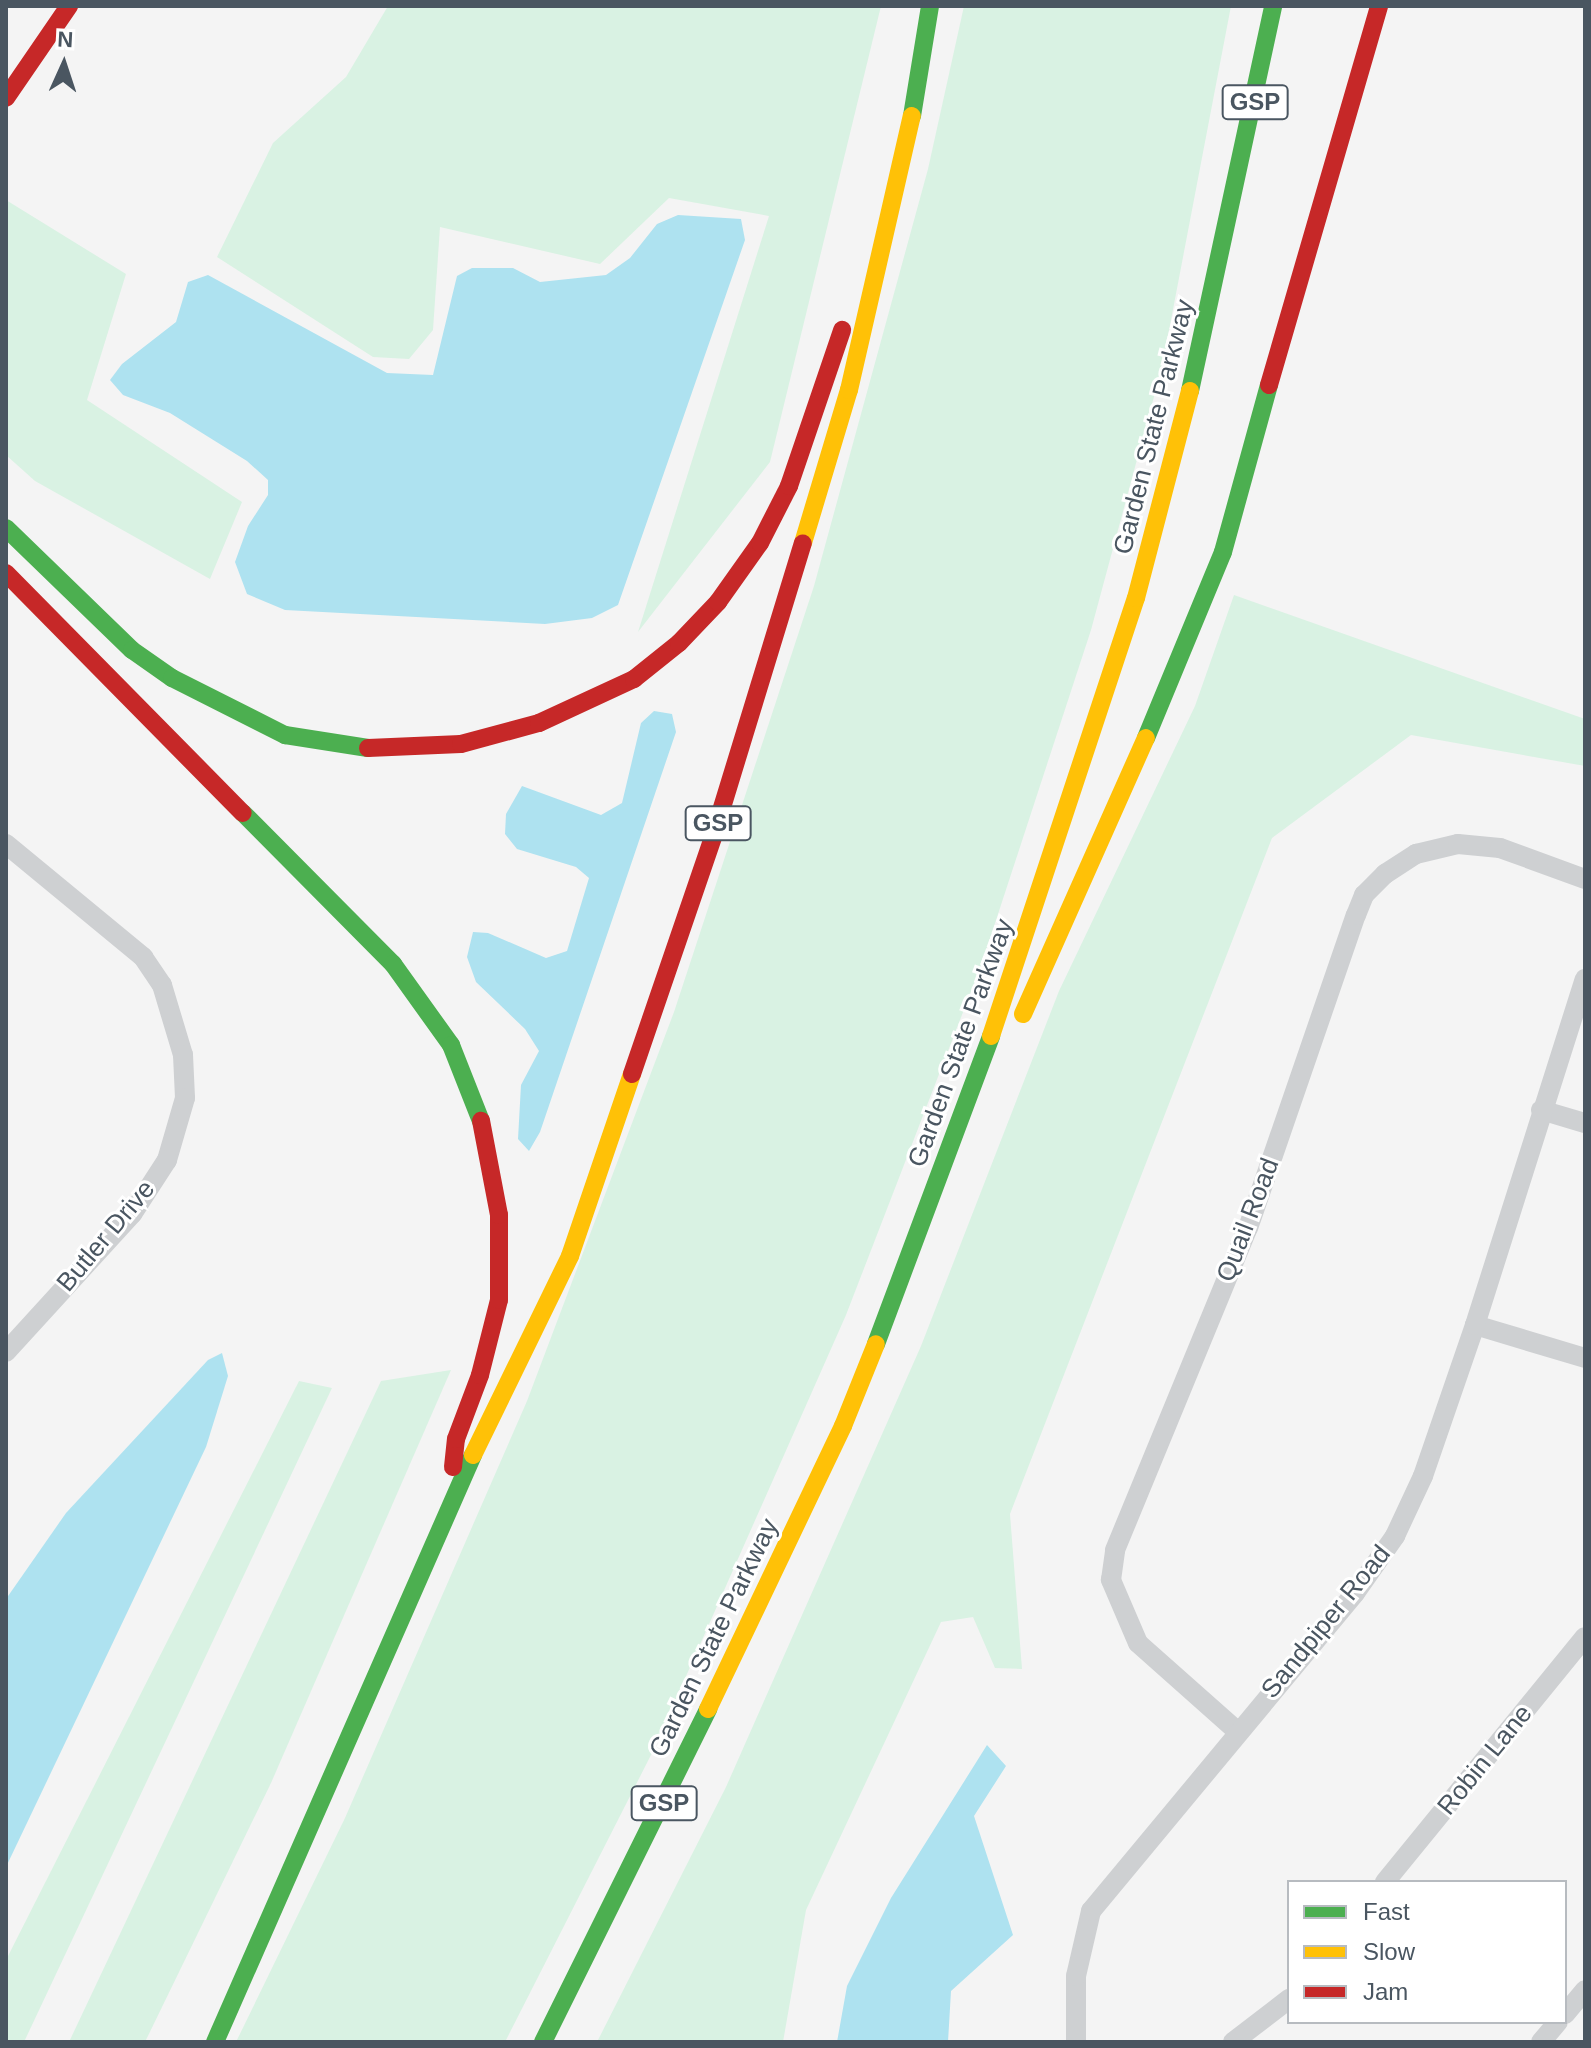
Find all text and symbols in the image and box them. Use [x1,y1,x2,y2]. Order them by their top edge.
north arrow [24,24,104,104]
text: N [57,27,74,52]
road number: GSP [1221,82,1289,122]
street label: Garden State Parkway [1107,296,1201,558]
road number: GSP [684,803,752,843]
street label: Garden State Parkway [902,915,1020,1171]
street label: Quail Road [1210,1154,1286,1286]
street label: Butler Drive [50,1174,162,1298]
street label: Garden State Parkway [643,1514,785,1762]
street label: Sandpiper Road [1255,1539,1397,1705]
street label: Robin Lane [1431,1699,1539,1821]
road number: GSP [630,1783,698,1823]
legend [1287,1880,1567,2024]
text: Fast [1363,1898,1410,1925]
text: Slow [1363,1938,1415,1965]
text: Jam [1363,1978,1408,2005]

